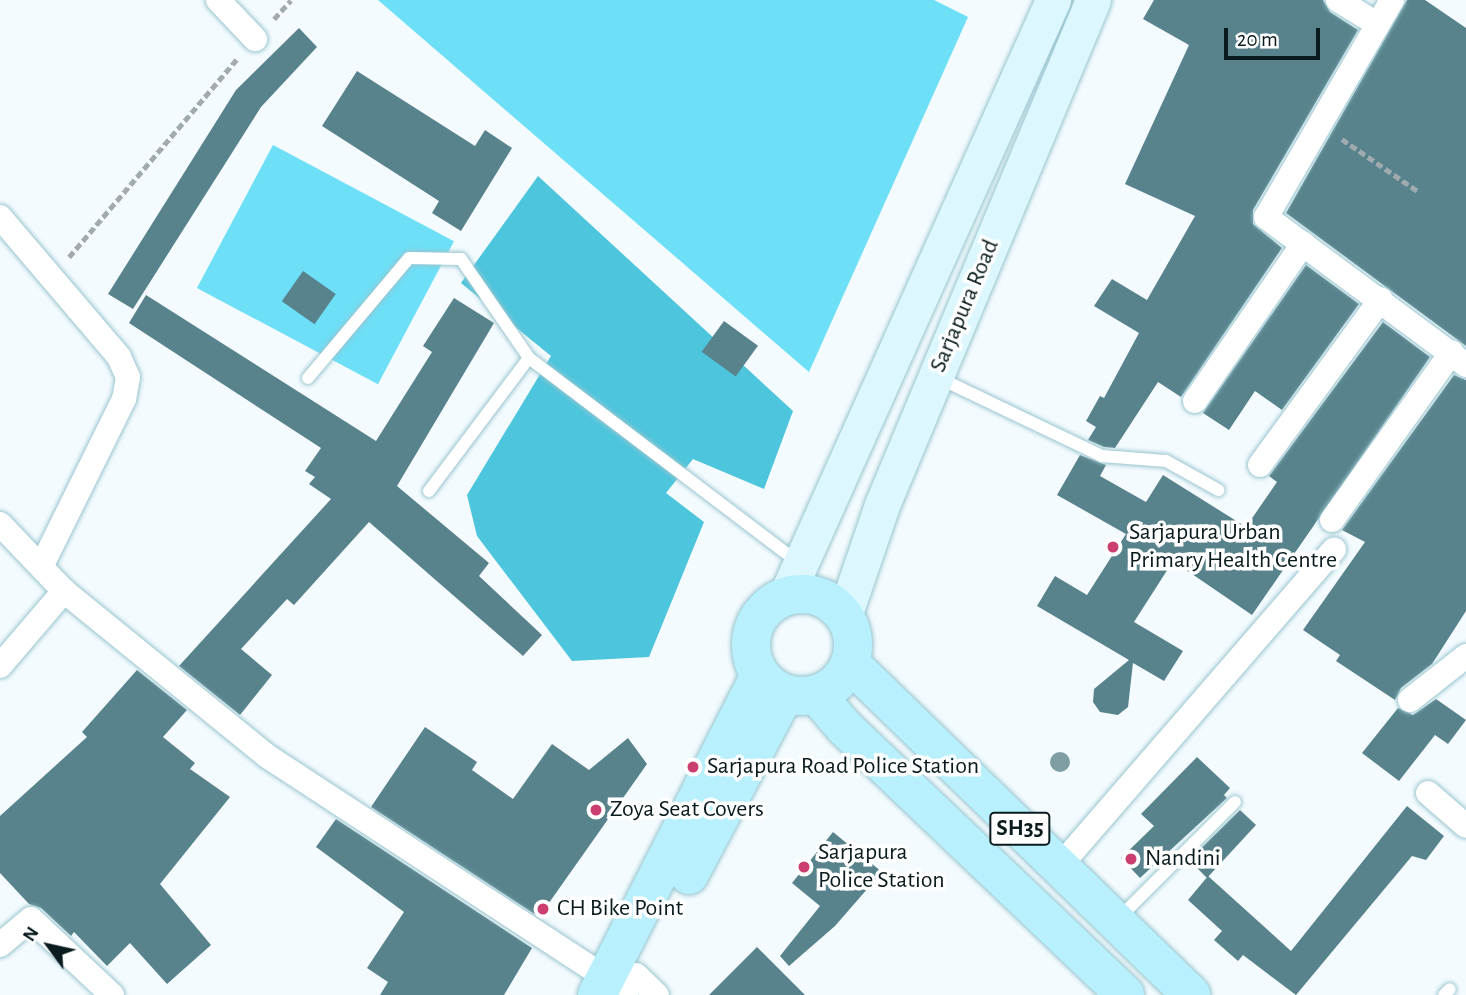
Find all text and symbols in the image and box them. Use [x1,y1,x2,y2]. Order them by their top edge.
scale bar [1228,14,1324,58]
text: 20 m [1237,29,1278,50]
street label: Sarjapura Road [924,235,1006,377]
place label: Sarjapura Urban Primary Health Centre [1129,519,1337,575]
marker: Sarjapura Urban Primary Health Centre [1103,537,1123,557]
place label: Sarjapura Road Police Station [707,753,979,781]
marker: Sarjapura Road Police Station [685,759,701,775]
place label: Zoya Seat Covers [610,796,764,824]
marker: Zoya Seat Covers [588,802,604,818]
road number: SH35 [988,810,1052,848]
place label: Sarjapura Police Station [818,839,945,895]
place label: Nandini [1145,845,1221,873]
marker: Nandini [1123,851,1139,867]
marker: Sarjapura Police Station [796,859,812,875]
place label: CH Bike Point [557,895,683,923]
marker: CH Bike Point [535,901,551,917]
north arrow [14,911,84,981]
text: N [19,924,43,945]

